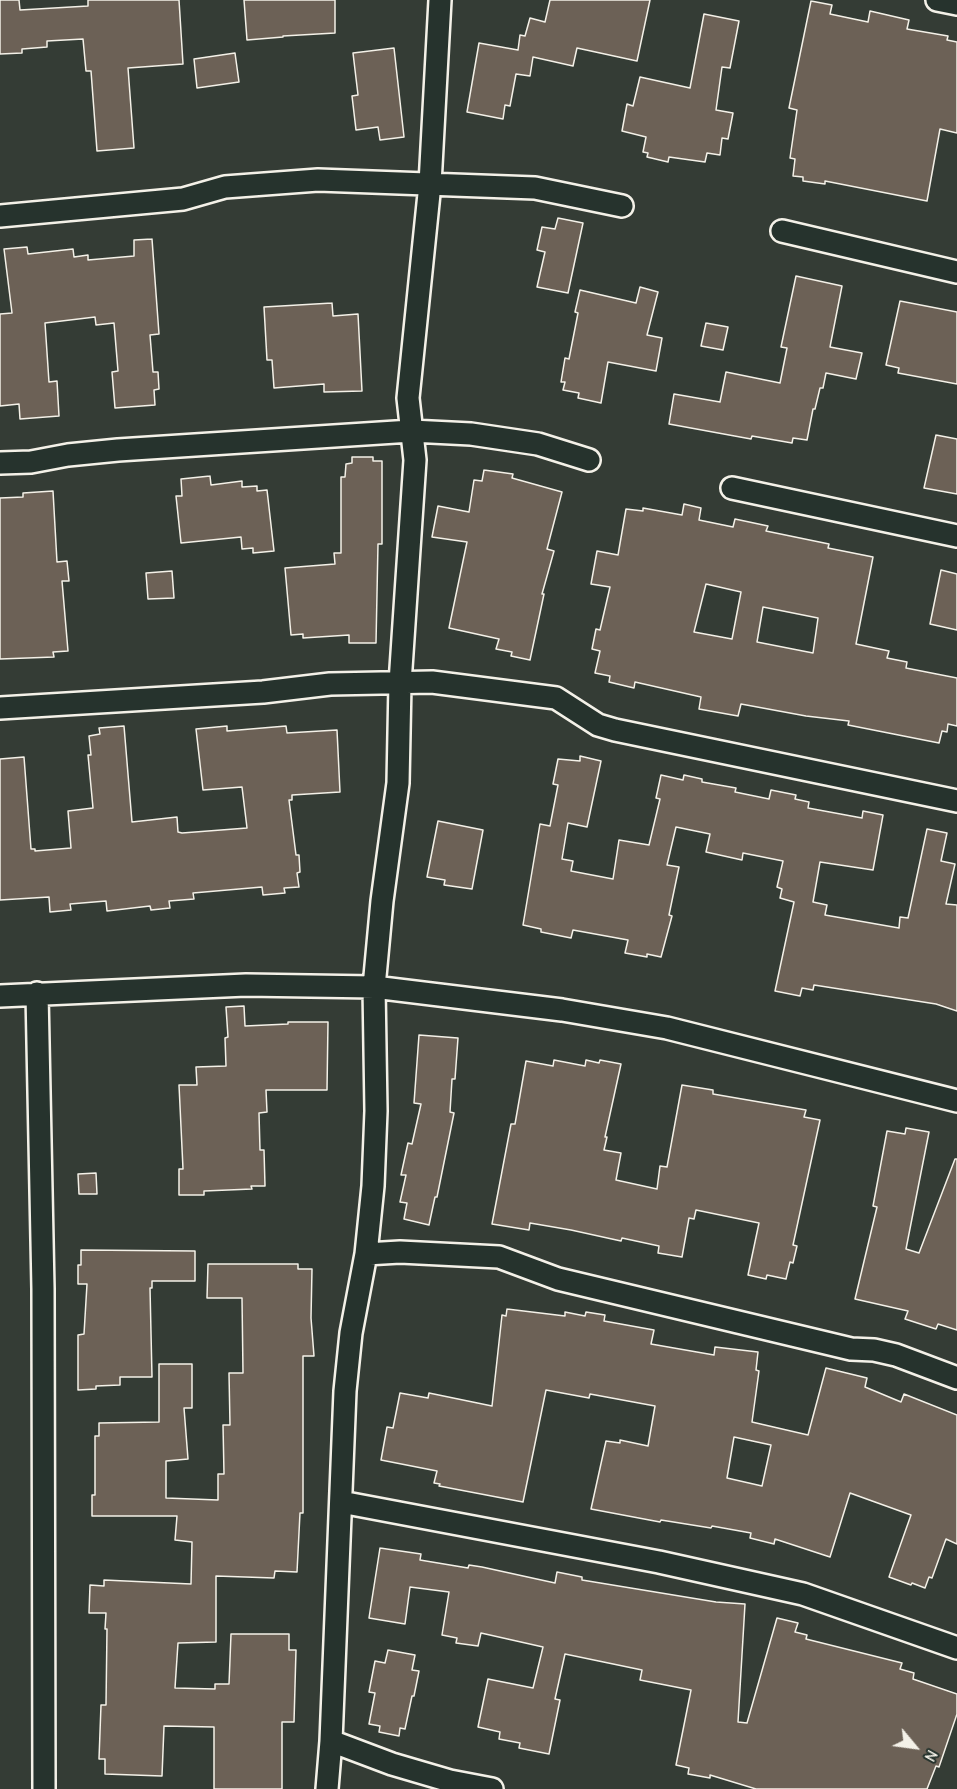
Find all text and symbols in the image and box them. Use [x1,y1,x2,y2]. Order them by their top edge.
north arrow [885,1717,945,1777]
text: N [920,1747,941,1765]

